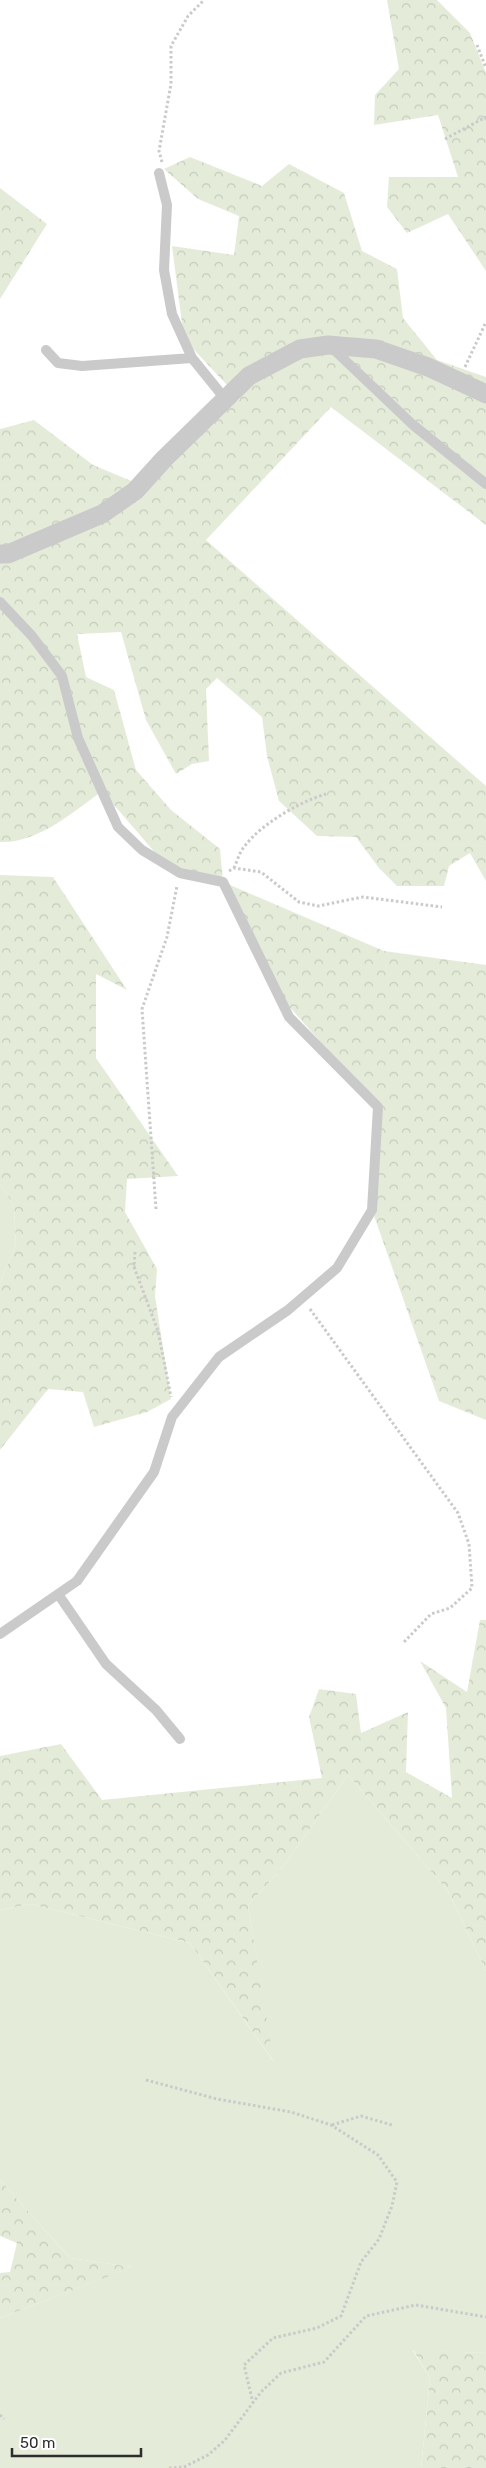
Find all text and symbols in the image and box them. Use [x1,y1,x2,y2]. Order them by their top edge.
scale bar [12,2426,141,2458]
text: 50 m [20,2434,55,2452]

